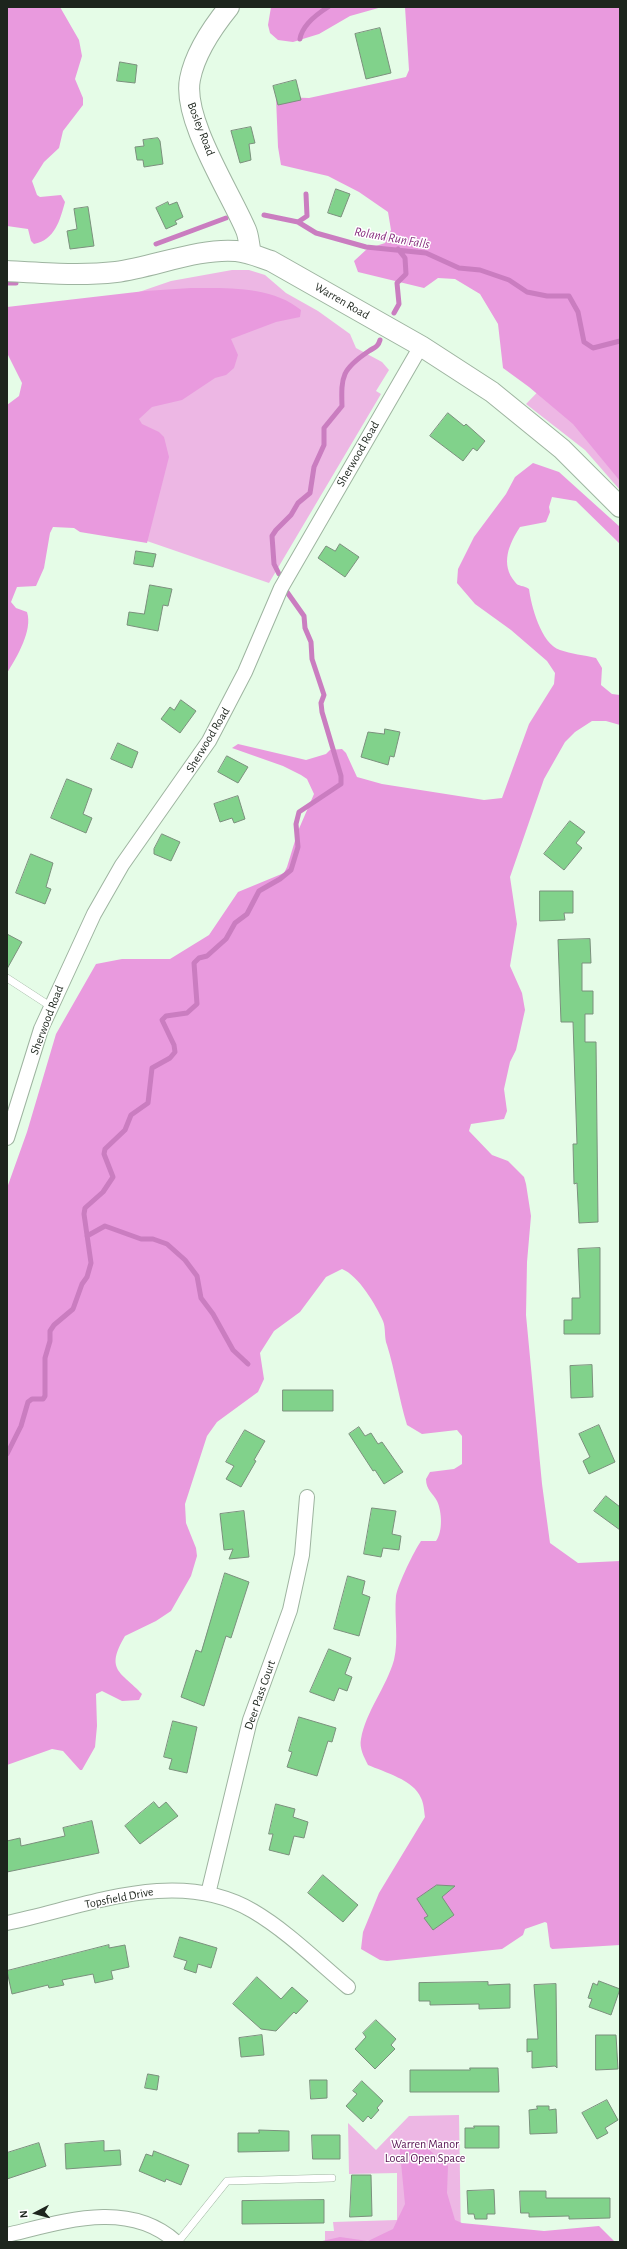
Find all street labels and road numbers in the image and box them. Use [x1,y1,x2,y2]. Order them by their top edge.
street label: Bosley Road [184,100,218,158]
street label: Warren Road [312,280,372,322]
street label: Sherwood Road [333,419,383,489]
street label: Sherwood Road [183,705,233,775]
street label: Sherwood Road [27,983,67,1057]
street label: Deer Pass Court [241,1658,279,1732]
street label: Topsfield Drive [83,1884,155,1912]

